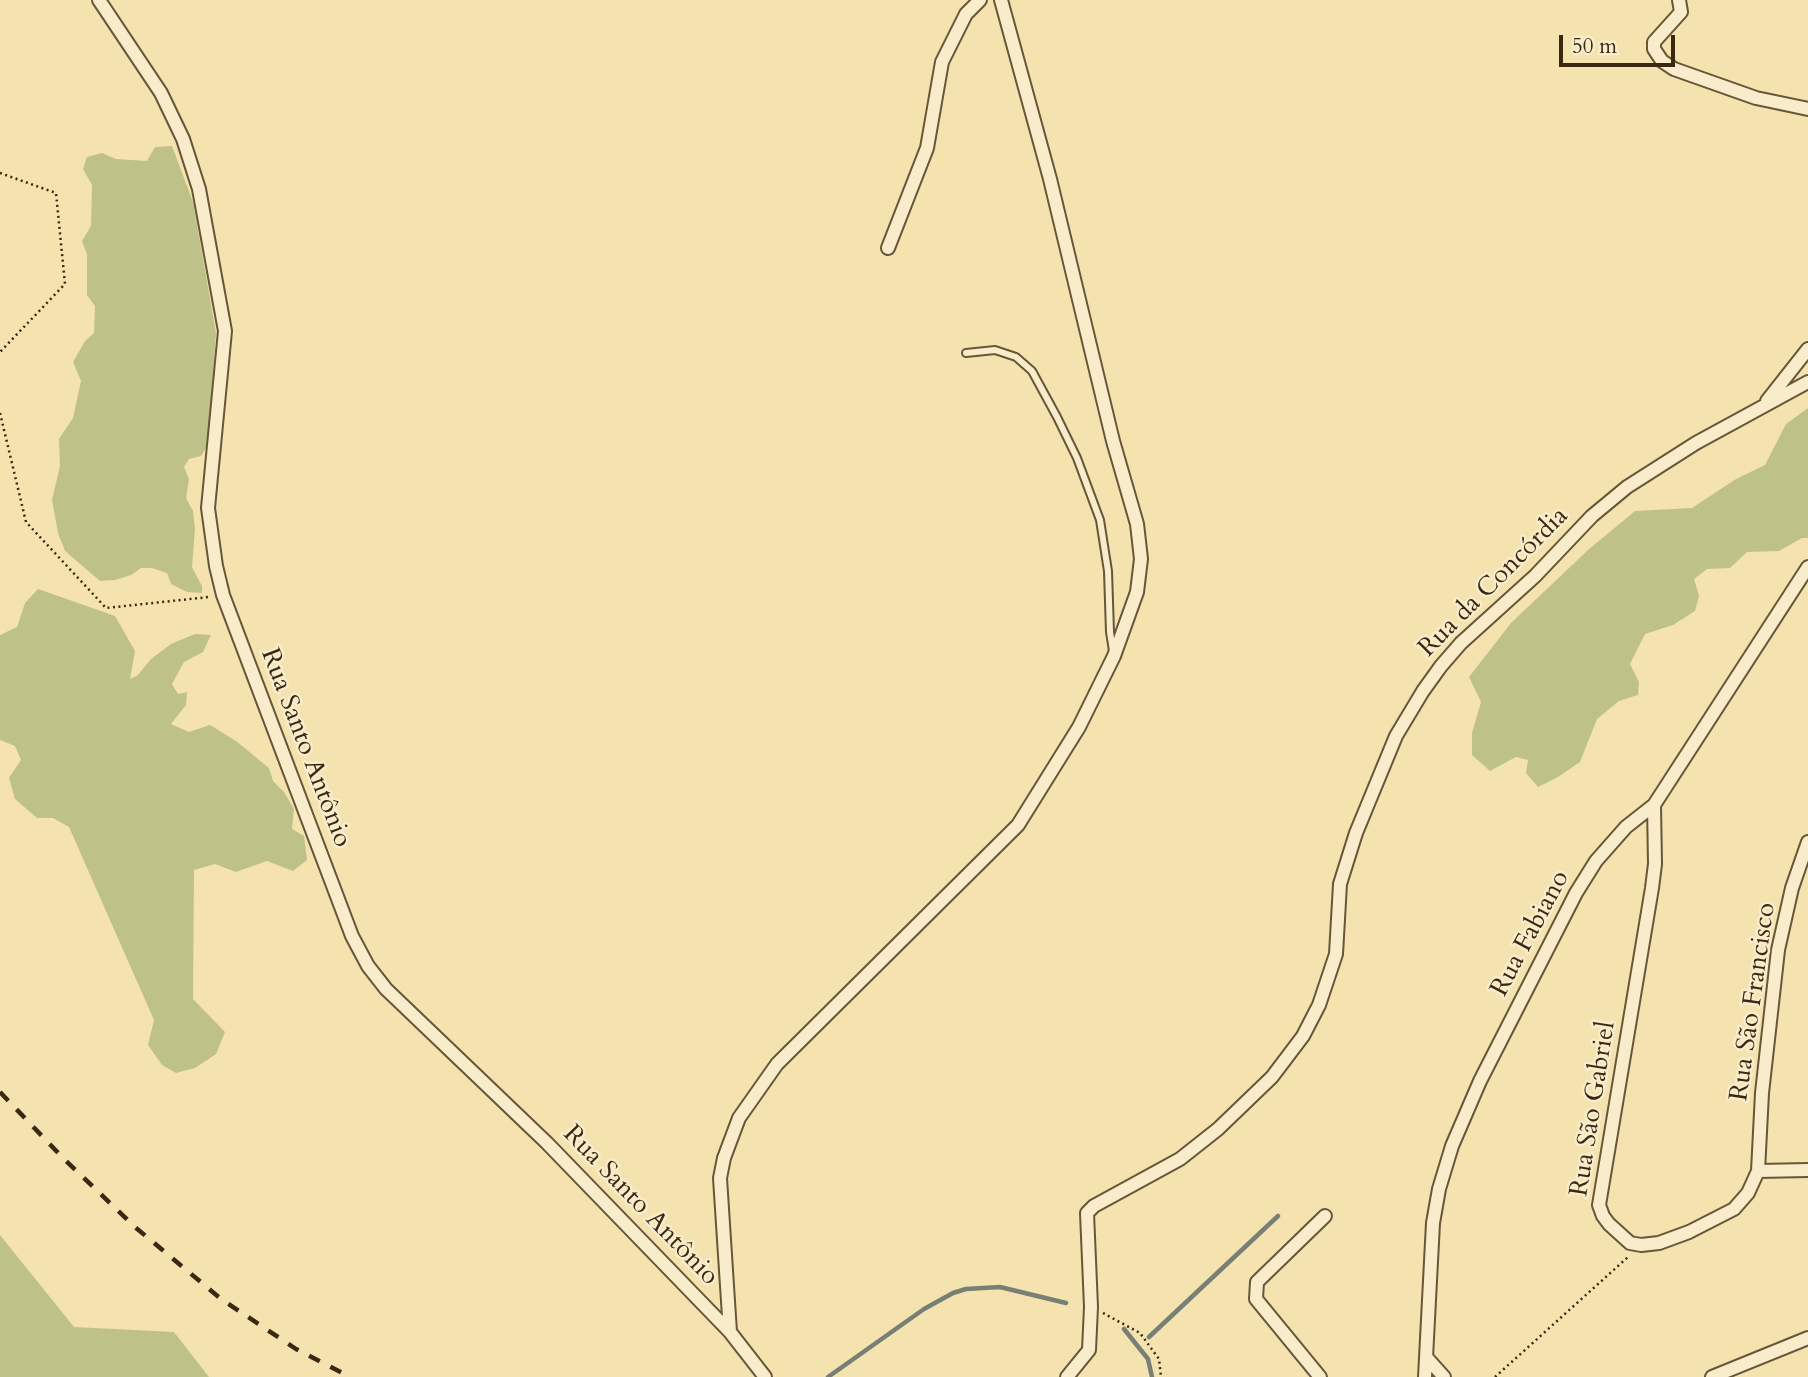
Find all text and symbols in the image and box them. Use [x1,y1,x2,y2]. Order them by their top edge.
scale bar [1563,21,1678,65]
text: 50 m [1572,32,1617,61]
street label: Rua da Concórdia [1413,502,1575,664]
street label: Rua Santo Antônio [253,644,357,852]
street label: Rua Fabiano [1485,866,1577,1002]
street label: Rua São Francisco [1725,901,1783,1103]
street label: Rua São Gabriel [1565,1019,1623,1199]
street label: Rua Santo Antônio [556,1119,724,1293]

